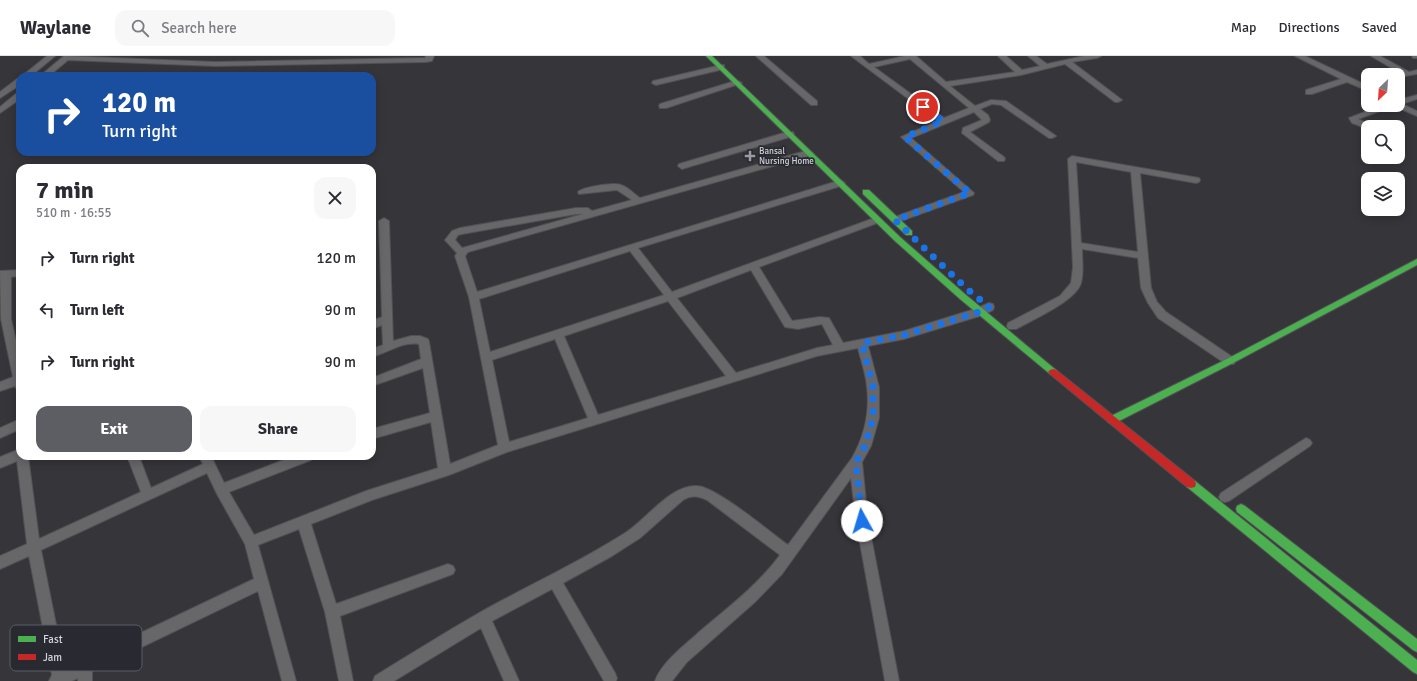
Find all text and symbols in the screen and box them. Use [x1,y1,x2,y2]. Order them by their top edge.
search box [115,10,395,46]
text: Waylane [20,16,91,40]
icon: search [129,17,151,39]
text: Search here [161,19,237,37]
text: Map [1231,19,1257,36]
text: Directions [1279,19,1340,36]
text: Saved [1362,19,1397,36]
north arrow [1361,68,1405,112]
map controls [1361,68,1405,216]
text: 120 m [102,86,176,120]
icon: right [36,88,88,140]
pin [906,90,940,124]
icon: arrive [912,96,934,118]
text: Turn right [102,120,177,142]
button: search [1361,120,1405,164]
place label: Bansal Nursing Home [759,146,814,167]
marker: Bansal Nursing Home [744,150,756,162]
button: layers [1361,172,1405,216]
text: 7 min [36,175,94,205]
button: close [314,177,356,219]
text: 510 m · 16:55 [36,205,112,221]
icon: right [36,247,58,269]
text: Turn right [70,249,135,267]
text: 120 m [316,249,356,267]
icon: left [36,299,58,321]
text: Turn left [70,301,124,319]
text: 90 m [325,301,356,319]
icon: right [36,351,58,373]
text: Turn right [70,353,135,371]
text: 90 m [325,353,356,371]
button: Exit [36,406,192,452]
button: Share [200,406,356,452]
position arrow [841,500,883,542]
legend [10,625,142,671]
text: Fast [43,633,63,646]
text: Jam [43,651,62,664]

